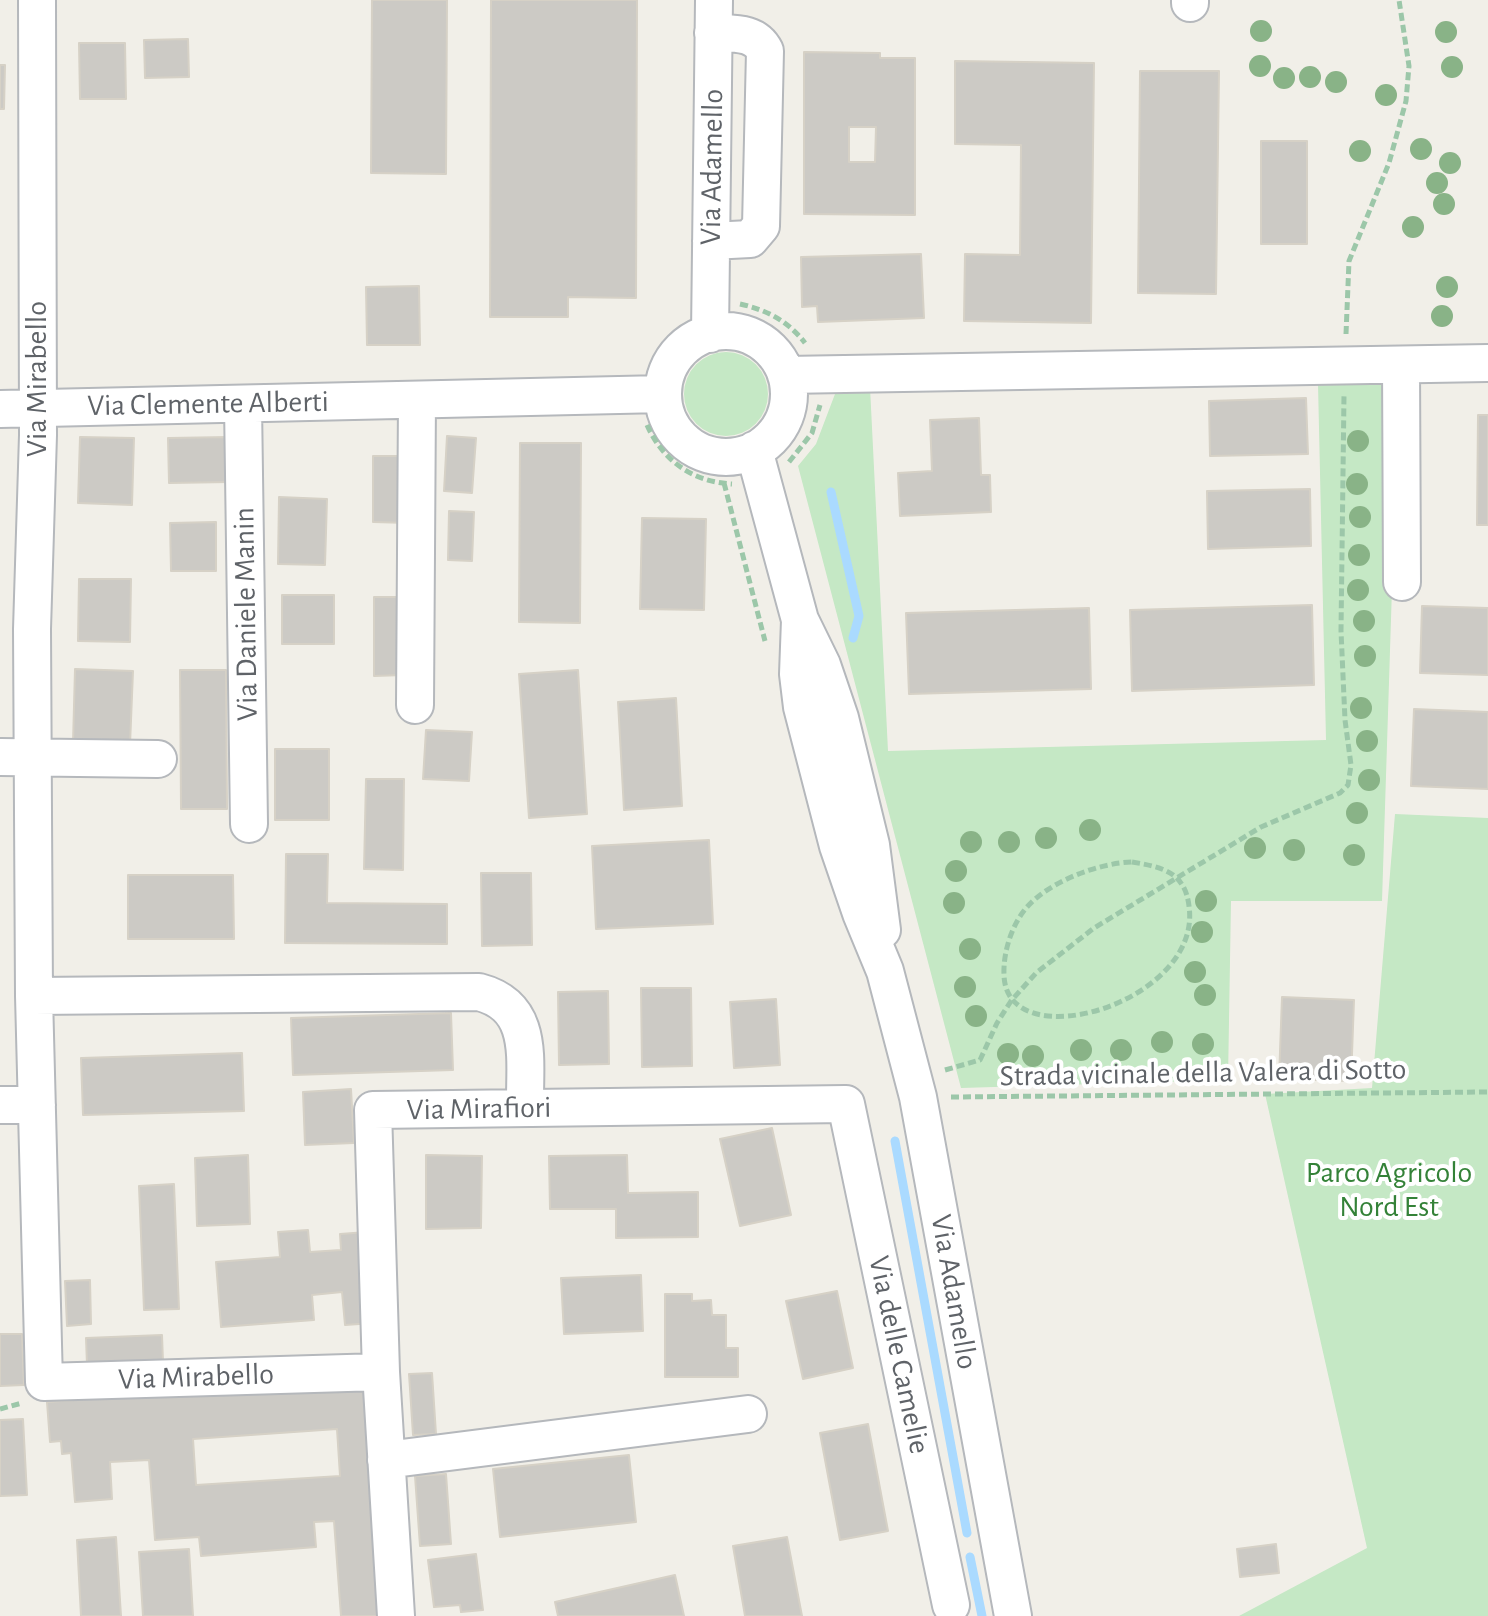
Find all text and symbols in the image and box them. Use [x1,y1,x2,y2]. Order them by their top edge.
street label: Via Adamello [693,89,731,245]
street label: Via Mirabello [19,301,55,457]
street label: Via Clemente Alberti [87,384,329,424]
street label: Via Daniele Manin [226,507,266,721]
street label: Strada vicinale della Valera di Sotto [999,1051,1407,1095]
street label: Via Mirafiori [406,1090,552,1128]
park label: Parco Agricolo Nord Est [1306,1155,1472,1226]
street label: Via Adamello [923,1212,985,1372]
street label: Via delle Camelie [860,1253,938,1457]
street label: Via Mirabello [117,1356,275,1398]

